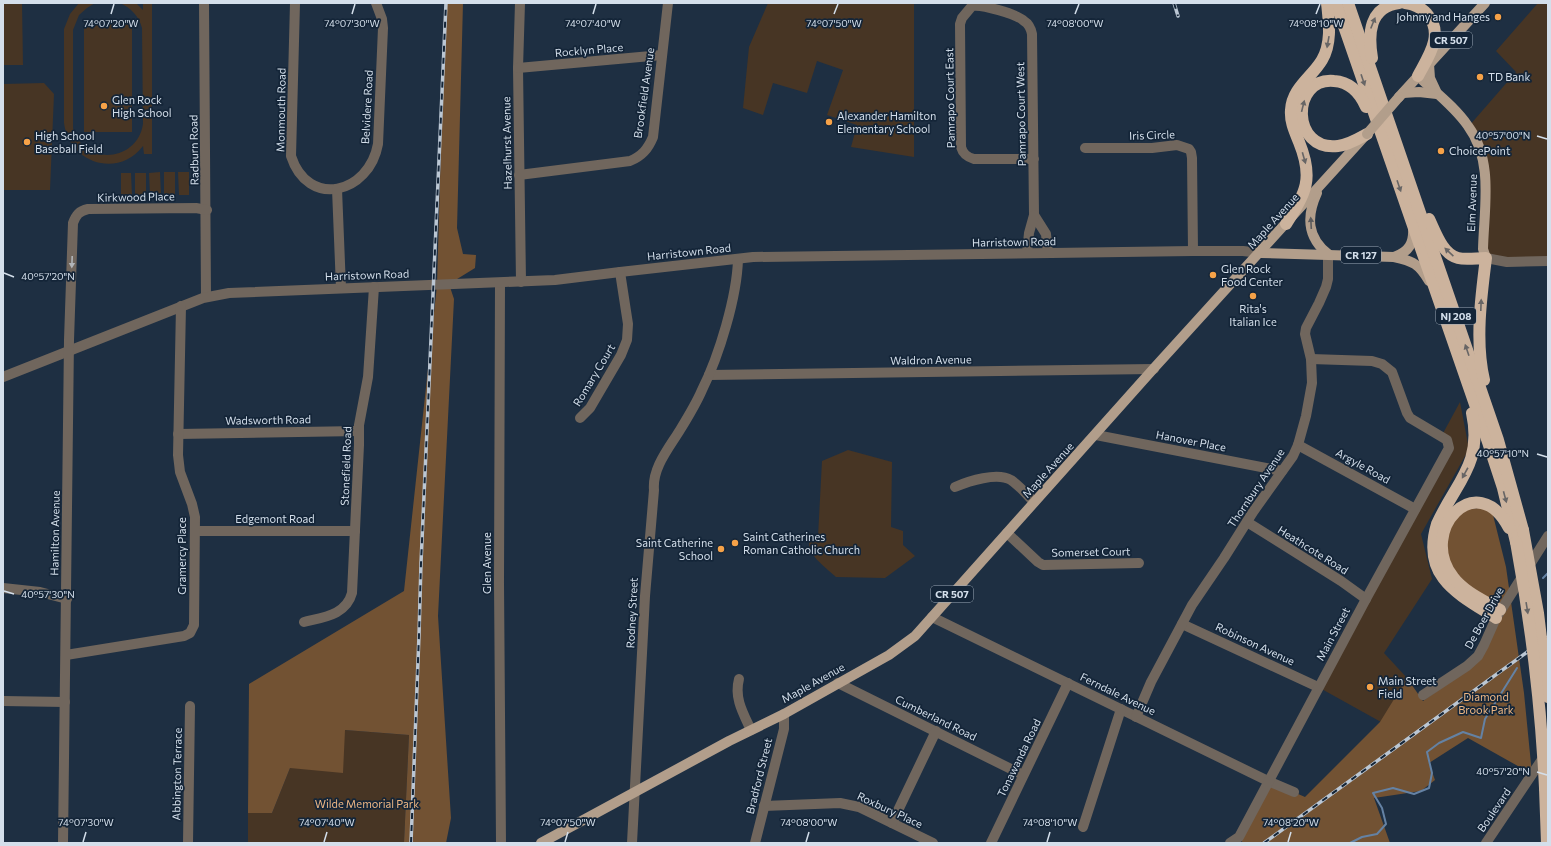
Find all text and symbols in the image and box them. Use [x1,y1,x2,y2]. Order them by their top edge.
place label: Johnny and Hanges [1396,10,1490,24]
marker: Johnny and Hanges [1493,12,1503,22]
one-way arrow [1370,16,1376,28]
text: 74°07'20"W [83,17,139,29]
text: 74°07'30"W [324,17,380,29]
text: 74°07'40"W [565,17,621,29]
text: 74°07'50"W [806,17,862,29]
text: 74°08'00"W [1047,17,1103,29]
text: 74°08'10"W [1289,17,1343,29]
road number: CR 507 [1430,32,1472,48]
one-way arrow [1324,36,1330,48]
street label: Rocklyn Place [554,40,624,59]
street label: Brookfield Avenue [631,47,656,139]
street label: Pamrapo Court East [942,47,957,148]
street label: Pamrapo Court West [1013,61,1028,166]
street label: Monmouth Road [273,68,288,152]
street label: Belvidere Road [358,70,375,144]
place label: TD Bank [1488,70,1530,83]
marker: TD Bank [1475,72,1485,82]
one-way arrow [1360,74,1366,86]
place label: Glen Rock High School [112,93,172,119]
street label: Hazelhurst Avenue [499,96,514,190]
one-way arrow [1300,100,1306,112]
marker: Glen Rock High School [99,101,109,111]
place label: Alexander Hamilton Elementary School [837,109,936,135]
street label: Radburn Road [186,115,201,185]
marker: Alexander Hamilton Elementary School [824,117,834,127]
street label: Iris Circle [1129,127,1175,142]
place label: High School Baseball Field [35,129,103,155]
text: 40°57'00"N [1476,129,1530,141]
marker: High School Baseball Field [22,137,32,147]
place label: ChoicePoint [1449,144,1511,157]
marker: ChoicePoint [1436,146,1446,156]
one-way arrow [1301,153,1307,165]
street label: Elm Avenue [1464,174,1479,232]
one-way arrow [1397,181,1403,193]
street label: Kirkwood Place [97,189,175,204]
street label: Maple Avenue [1244,190,1301,251]
one-way arrow [1307,217,1314,229]
street label: Harristown Road [972,234,1056,249]
street label: Harristown Road [646,241,732,262]
road number: CR 127 [1341,247,1381,263]
one-way arrow [1444,248,1454,257]
one-way arrow [69,256,75,269]
place label: Glen Rock Food Center [1221,262,1284,288]
street label: Harristown Road [325,267,409,282]
text: 40°57'20"N [21,270,75,282]
marker: Glen Rock Food Center [1208,270,1218,280]
marker: Rita's Italian Ice [1248,291,1258,301]
one-way arrow [1478,299,1485,311]
place label: Rita's Italian Ice [1229,302,1277,328]
road number: NJ 208 [1436,308,1476,324]
street label: Romary Court [570,341,617,408]
one-way arrow [1464,343,1470,355]
street label: Waldron Avenue [890,352,972,367]
street label: Wadsworth Road [225,412,311,427]
street label: Stonefield Road [338,426,353,506]
street label: Hanover Place [1155,427,1227,454]
street label: Maple Avenue [1019,439,1076,500]
street label: Argyle Road [1334,445,1393,486]
street label: Thornbury Avenue [1224,446,1287,530]
text: 40°57'10"N [1477,447,1529,459]
one-way arrow [1461,467,1468,479]
street label: Hamilton Avenue [47,490,62,576]
one-way arrow [1502,491,1508,503]
street label: Edgemont Road [235,512,315,525]
street label: Gramercy Place [175,517,188,595]
street label: Heathcote Road [1276,523,1351,576]
place label: Saint Catherines Roman Catholic Church [743,530,860,556]
street label: Glen Avenue [480,532,493,594]
place label: Saint Catherine School [636,536,713,562]
marker: Saint Catherines Roman Catholic Church [730,538,740,548]
marker: Saint Catherine School [716,544,726,554]
street label: Somerset Court [1051,544,1131,559]
street label: Rodney Street [623,577,640,649]
street label: De Boer Drive [1461,584,1506,651]
road number: CR 507 [931,586,973,602]
text: 40°57'30"N [21,588,75,600]
one-way arrow [1524,601,1530,614]
street label: Main Street [1313,604,1352,663]
street label: Robinson Avenue [1214,620,1297,668]
street label: Maple Avenue [779,660,847,705]
street label: Ferndale Avenue [1078,670,1158,717]
place label: Main Street Field [1378,674,1437,700]
marker: Main Street Field [1365,682,1375,692]
park label: Diamond Brook Park [1458,690,1514,716]
street label: Cumberland Road [893,692,979,743]
street label: Tonawanda Road [994,717,1043,799]
street label: Abbington Terrace [169,727,184,820]
street label: Bradford Street [743,736,774,815]
text: 40°57'20"N [1476,765,1530,777]
street label: Boulevard [1474,785,1513,834]
street label: Roxbury Place [855,789,925,830]
park label: Wilde Memorial Park [315,797,419,810]
text: 74°07'30"W [58,816,114,828]
text: 74°07'40"W [299,816,355,828]
text: 74°07'50"W [540,816,596,828]
text: 74°08'00"W [781,816,837,828]
text: 74°08'10"W [1023,816,1077,828]
text: 74°08'20"W [1263,816,1319,828]

